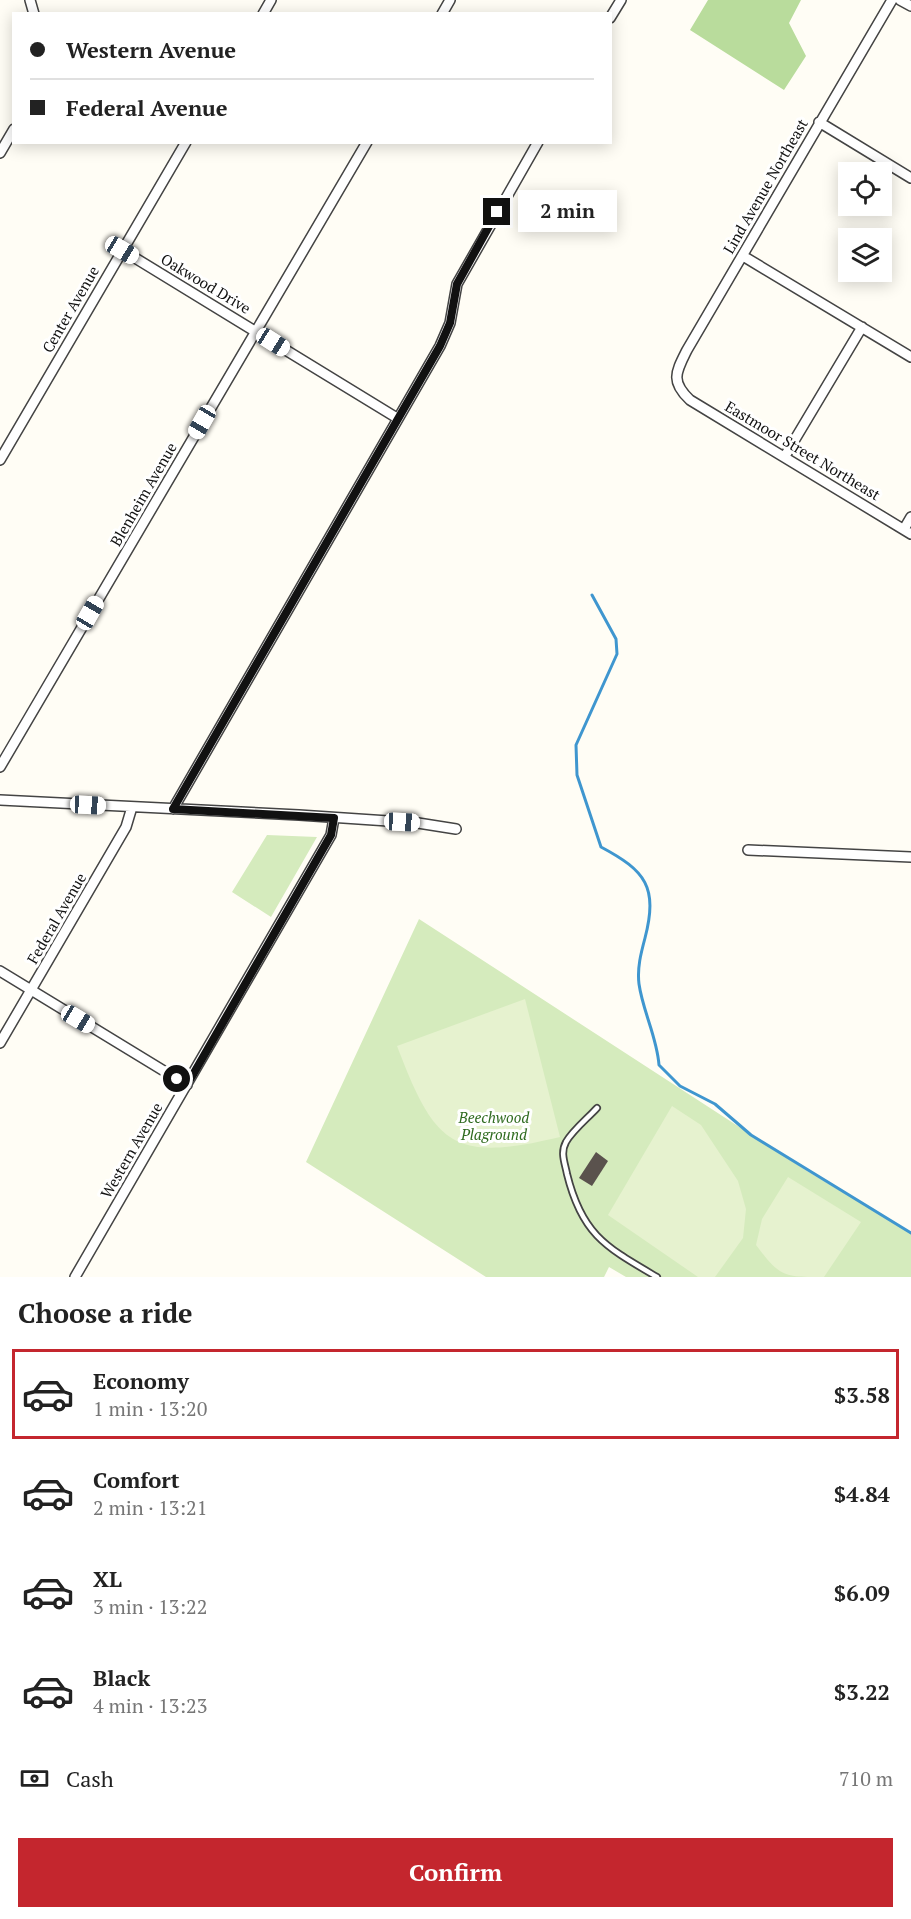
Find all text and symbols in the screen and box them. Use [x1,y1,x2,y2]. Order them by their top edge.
text: Western Avenue [66,35,236,64]
text: Federal Avenue [66,93,228,122]
street label: Lind Avenue Northeast [718,115,812,257]
map controls [838,162,892,282]
button: locate [838,162,892,216]
callout: 2 min [518,191,617,233]
text: 2 min [540,197,595,224]
route end [483,198,510,225]
button: layers [838,228,892,282]
car [102,233,142,267]
street label: Oakwood Drive [157,248,255,318]
street label: Center Avenue [37,262,103,356]
car [253,325,293,359]
street label: Eastmoor Street Northeast [722,396,885,505]
car [185,402,219,442]
street label: Blenheim Avenue [105,439,181,549]
car [73,593,107,633]
car [70,795,106,815]
car [384,812,420,832]
street label: Federal Avenue [22,869,90,967]
car [58,1002,98,1036]
route start [163,1065,190,1092]
street label: Western Avenue [96,1099,166,1201]
park label: Beechwood Plaground [458,1107,530,1144]
text: Choose a ride [18,1295,193,1331]
text: Economy [93,1366,189,1395]
icon: car [21,1367,75,1421]
text: $3.58 [834,1380,890,1409]
text: 1 min · 13:20 [93,1395,207,1422]
text: Comfort [93,1465,179,1494]
icon: car [21,1466,75,1520]
text: $4.84 [834,1479,890,1508]
text: 2 min · 13:21 [93,1494,207,1521]
text: XL [93,1564,122,1593]
icon: car [21,1565,75,1619]
text: $6.09 [834,1578,890,1607]
text: 3 min · 13:22 [93,1593,207,1620]
text: Black [93,1663,150,1692]
icon: car [21,1664,75,1718]
text: $3.22 [834,1677,890,1706]
text: 4 min · 13:23 [93,1692,207,1719]
icon: cash [18,1762,51,1795]
text: Cash [66,1764,114,1793]
text: 710 m [839,1765,893,1792]
button: Confirm [18,1838,893,1907]

